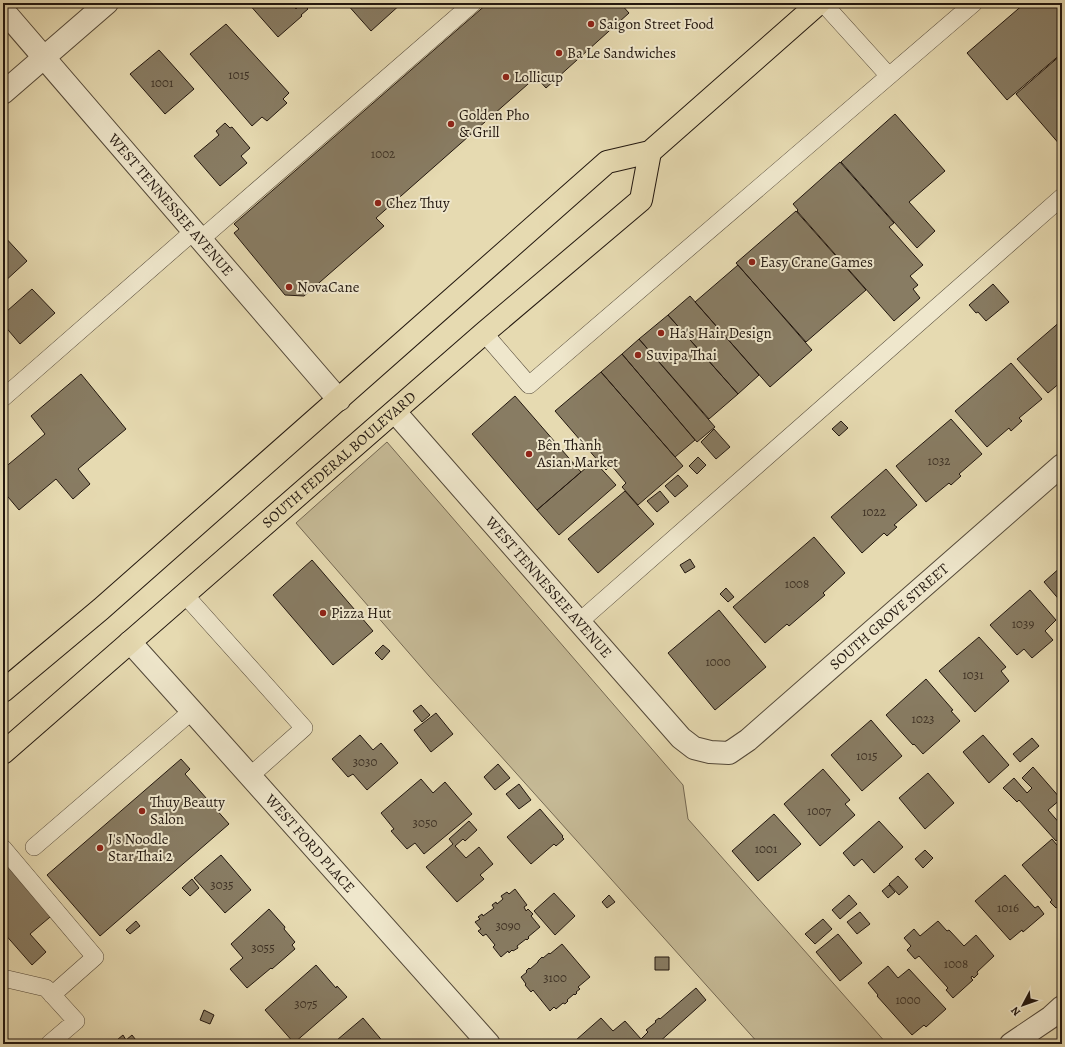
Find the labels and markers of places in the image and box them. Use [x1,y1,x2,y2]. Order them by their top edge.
place label: Saigon Street Food [599,14,715,34]
marker: Saigon Street Food [586,19,596,29]
place label: Ba Le Sandwiches [567,43,676,63]
marker: Ba Le Sandwiches [554,48,564,58]
place label: Lollicup [514,67,563,87]
marker: Lollicup [501,72,511,82]
place label: Golden Pho & Grill [459,105,530,142]
marker: Golden Pho & Grill [446,119,456,129]
place label: Chez Thuy [386,193,450,213]
marker: Chez Thuy [373,198,383,208]
place label: Easy Crane Games [760,252,873,272]
marker: Easy Crane Games [747,257,757,267]
place label: NovaCane [297,277,360,297]
marker: NovaCane [284,282,294,292]
place label: Ha's Hair Design [669,323,772,343]
marker: Ha's Hair Design [656,328,666,338]
place label: Suvipa Thai [646,345,717,365]
marker: Suvipa Thai [633,350,643,360]
place label: Bên Thành Asian Market [536,435,618,472]
marker: Bên Thành Asian Market [524,449,534,459]
place label: Pizza Hut [331,603,392,623]
marker: Pizza Hut [318,608,328,618]
place label: Thuy Beauty Salon [150,792,225,829]
marker: Thuy Beauty Salon [137,806,147,816]
place label: J's Noodle Star Thai 2 [108,829,173,866]
marker: J's Noodle Star Thai 2 [95,843,105,853]

